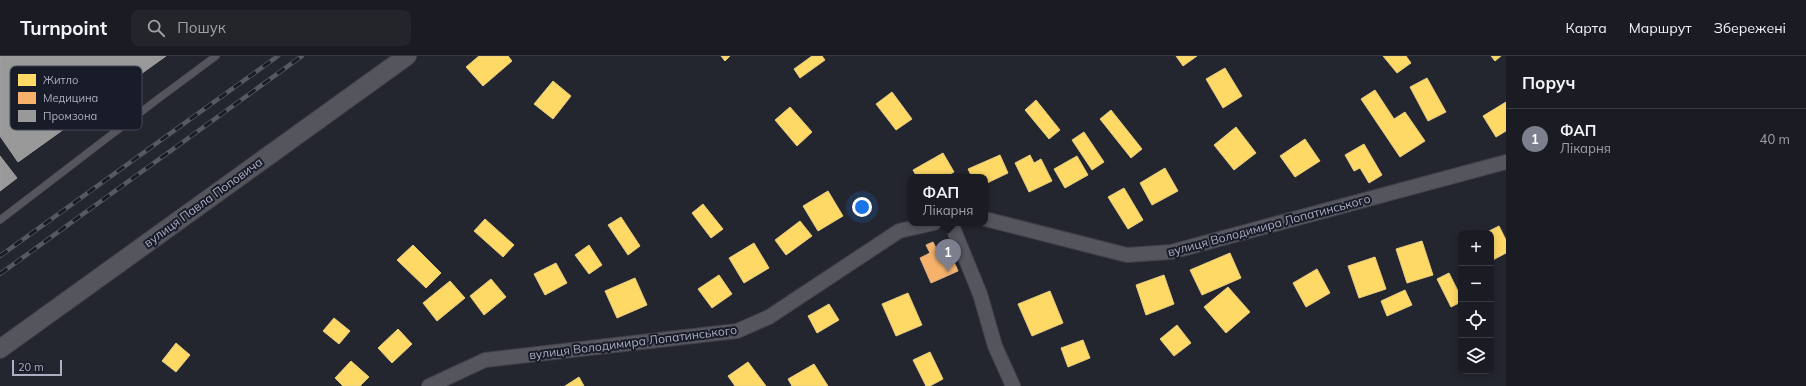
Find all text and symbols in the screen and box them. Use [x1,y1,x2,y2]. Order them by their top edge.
search box [131,10,411,46]
text: Turnpoint [20,16,107,40]
icon: search [145,17,167,39]
text: Пошук [177,18,226,37]
text: Карта [1566,19,1607,37]
text: Маршрут [1629,19,1692,37]
text: Збережені [1714,19,1786,37]
legend [10,66,142,130]
text: Поруч [1522,72,1575,93]
text: Житло [43,73,78,87]
text: Медицина [43,91,98,105]
text: Промзона [43,109,97,123]
text: ФАП [1560,121,1596,140]
text: 1 [1531,131,1539,147]
text: 40 m [1760,131,1790,147]
text: Лікарня [1560,140,1611,156]
street label: вулиця Павла Поповича [141,154,265,250]
popup [908,174,988,226]
text: ФАП [923,183,959,202]
street label: вулиця Володимира Лопатинського [1166,191,1372,259]
your location [852,197,872,217]
text: Лікарня [923,202,973,218]
map controls [1458,230,1494,374]
button: + [1458,230,1494,266]
pin: 1 [935,239,961,272]
button: − [1458,266,1494,302]
button: locate [1458,302,1494,338]
street label: вулиця Володимира Лопатинського [528,322,738,362]
button: layers [1458,338,1494,374]
scale bar [12,358,62,377]
text: 20 m [18,360,44,374]

